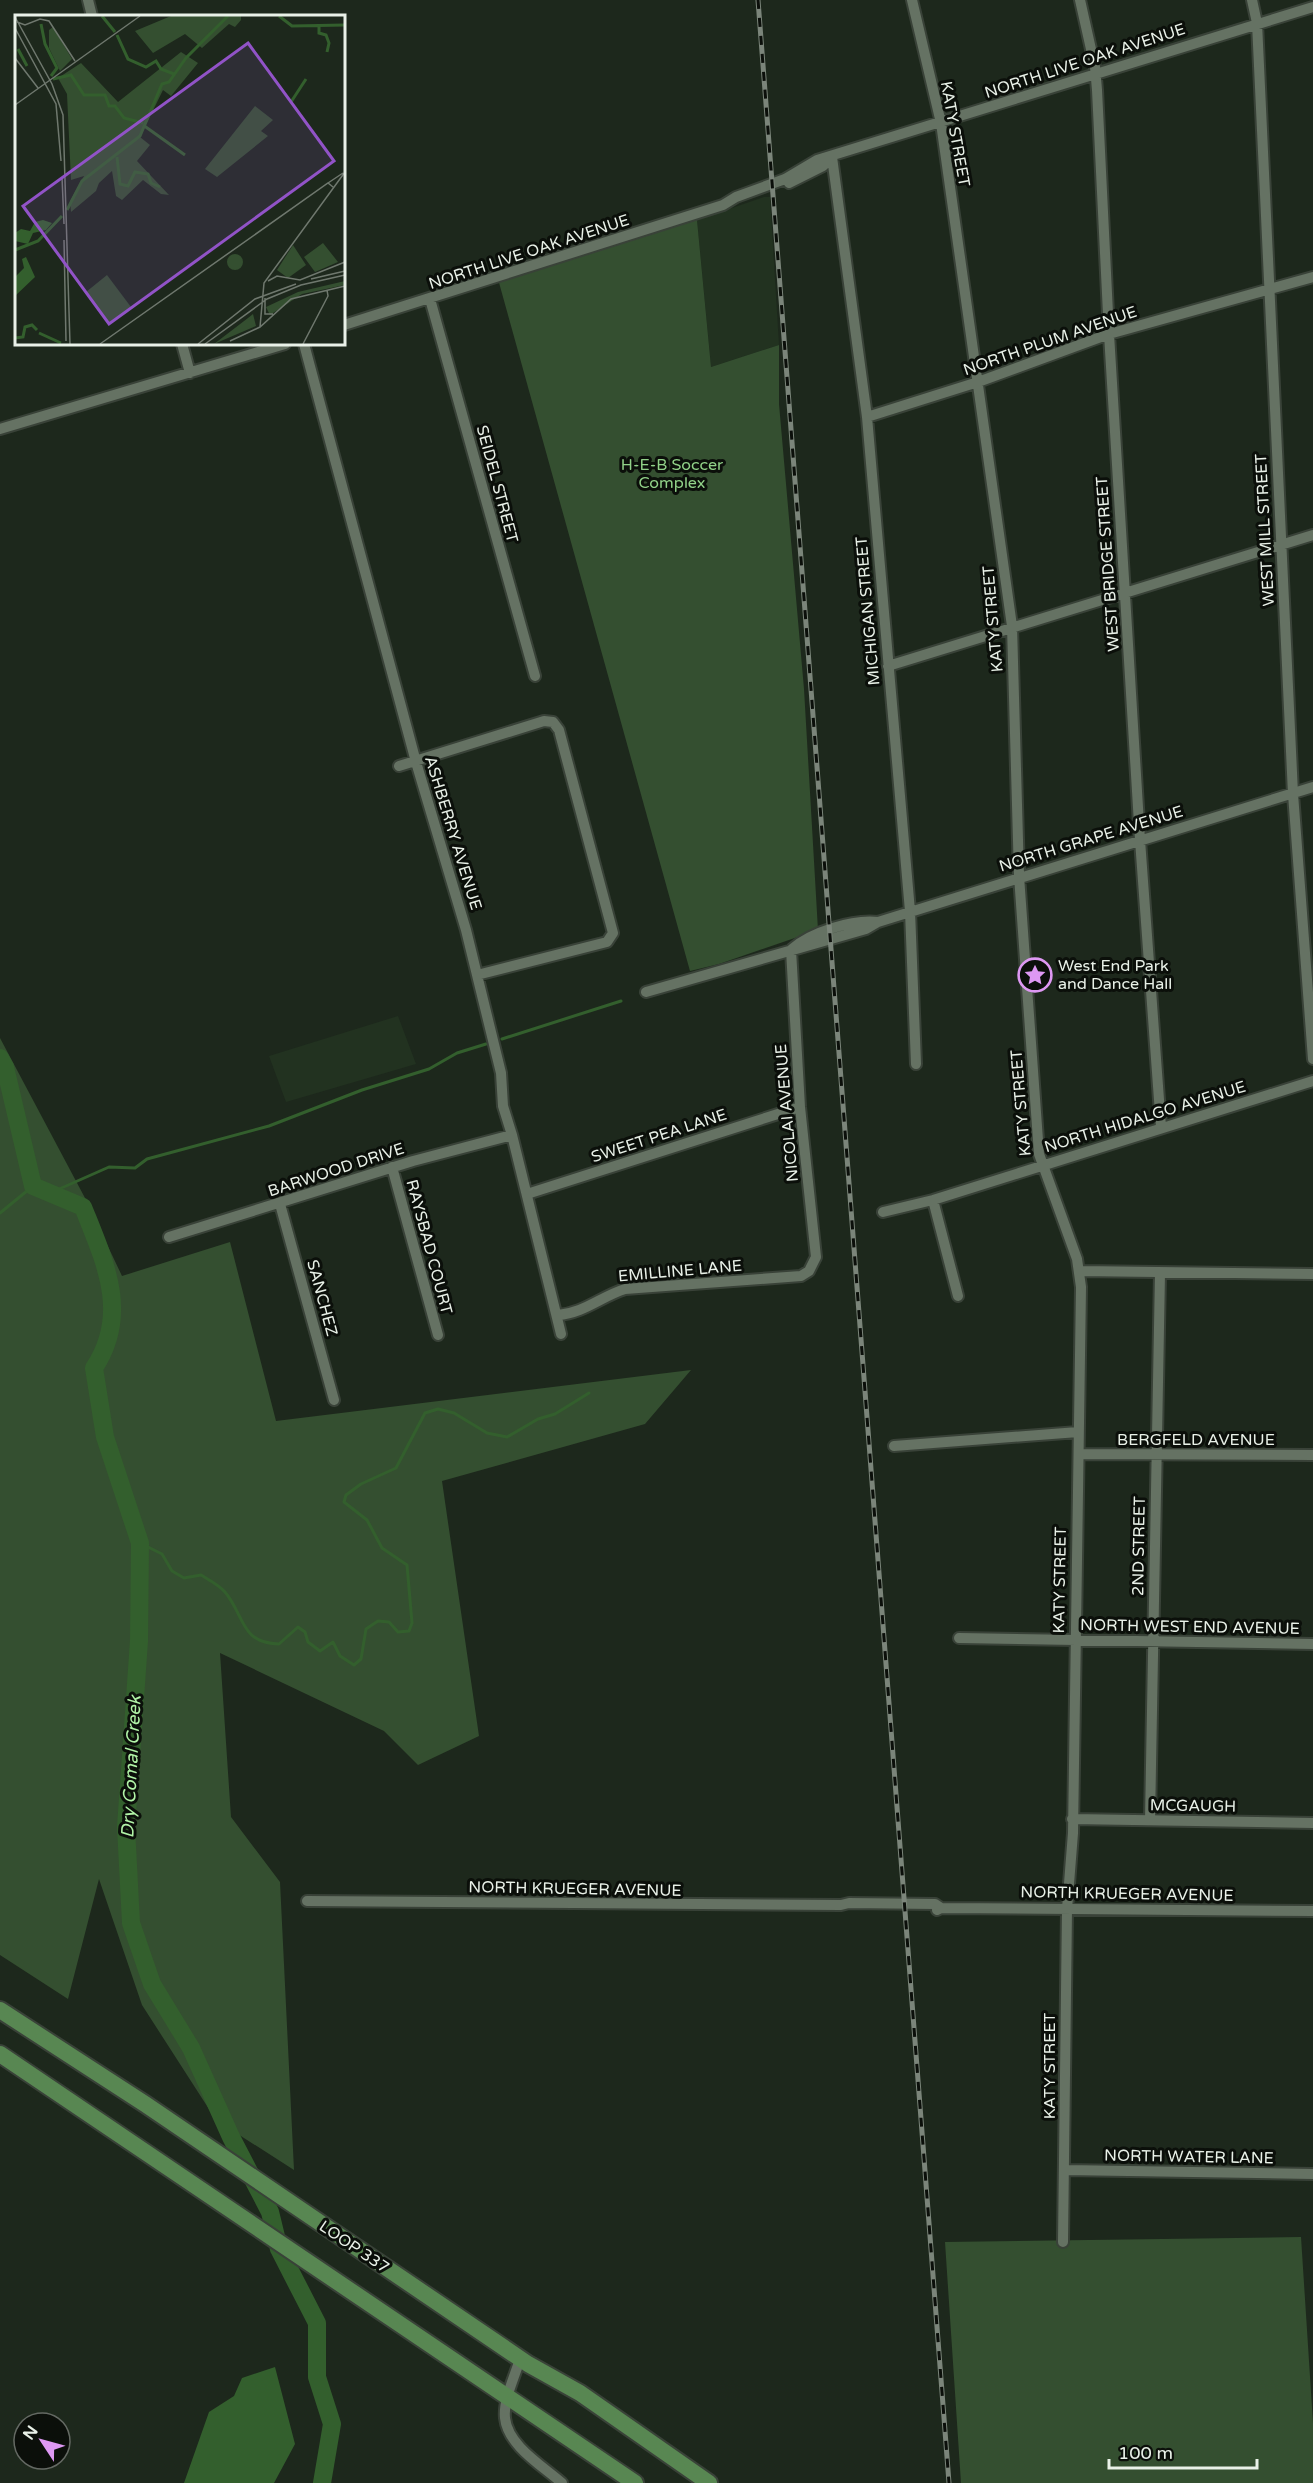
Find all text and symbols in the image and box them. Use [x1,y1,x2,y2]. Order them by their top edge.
inset map [15,15,345,345]
street label: NORTH LIVE OAK AVENUE [982,19,1188,103]
street label: KATY STREET [936,80,974,189]
street label: NORTH LIVE OAK AVENUE [426,210,632,294]
street label: NORTH PLUM AVENUE [961,302,1139,380]
street label: SEIDEL STREET [472,423,522,545]
street label: WEST MILL STREET [1251,453,1279,607]
park label: H-E-B Soccer Complex [621,455,724,493]
street label: WEST BRIDGE STREET [1092,475,1124,652]
street label: MICHIGAN STREET [852,535,884,686]
street label: KATY STREET [978,565,1008,673]
street label: ASHBERRY AVENUE [420,754,486,912]
street label: NORTH GRAPE AVENUE [997,801,1185,877]
place label: West End Park and Dance Hall [1058,956,1172,994]
place icon: West End Park and Dance Hall [1017,957,1053,993]
street label: NICOLAI AVENUE [771,1043,803,1183]
street label: KATY STREET [1006,1049,1036,1157]
street label: NORTH HIDALGO AVENUE [1042,1077,1248,1157]
street label: SWEET PEA LANE [589,1105,729,1167]
street label: BARWOOD DRIVE [265,1139,407,1201]
street label: RAYSBAD COURT [401,1177,457,1317]
street label: EMILLINE LANE [617,1256,743,1286]
street label: SANCHEZ [302,1258,342,1338]
street label: BERGFELD AVENUE [1117,1430,1275,1450]
street label: 2ND STREET [1128,1496,1150,1596]
street label: KATY STREET [1049,1526,1071,1634]
street label: NORTH WEST END AVENUE [1080,1615,1300,1639]
water label: Dry Comal Creek [116,1694,146,1839]
street label: MCGAUGH [1150,1795,1236,1817]
street label: NORTH KRUEGER AVENUE [468,1877,682,1901]
street label: NORTH KRUEGER AVENUE [1020,1882,1234,1906]
street label: KATY STREET [1040,2012,1060,2119]
street label: NORTH WATER LANE [1104,2146,1274,2168]
street label: LOOP 337 [315,2216,393,2278]
north arrow [12,2411,72,2471]
text: N [19,2422,43,2444]
scale bar [1109,2432,1258,2470]
text: 100 m [1118,2442,1173,2464]

